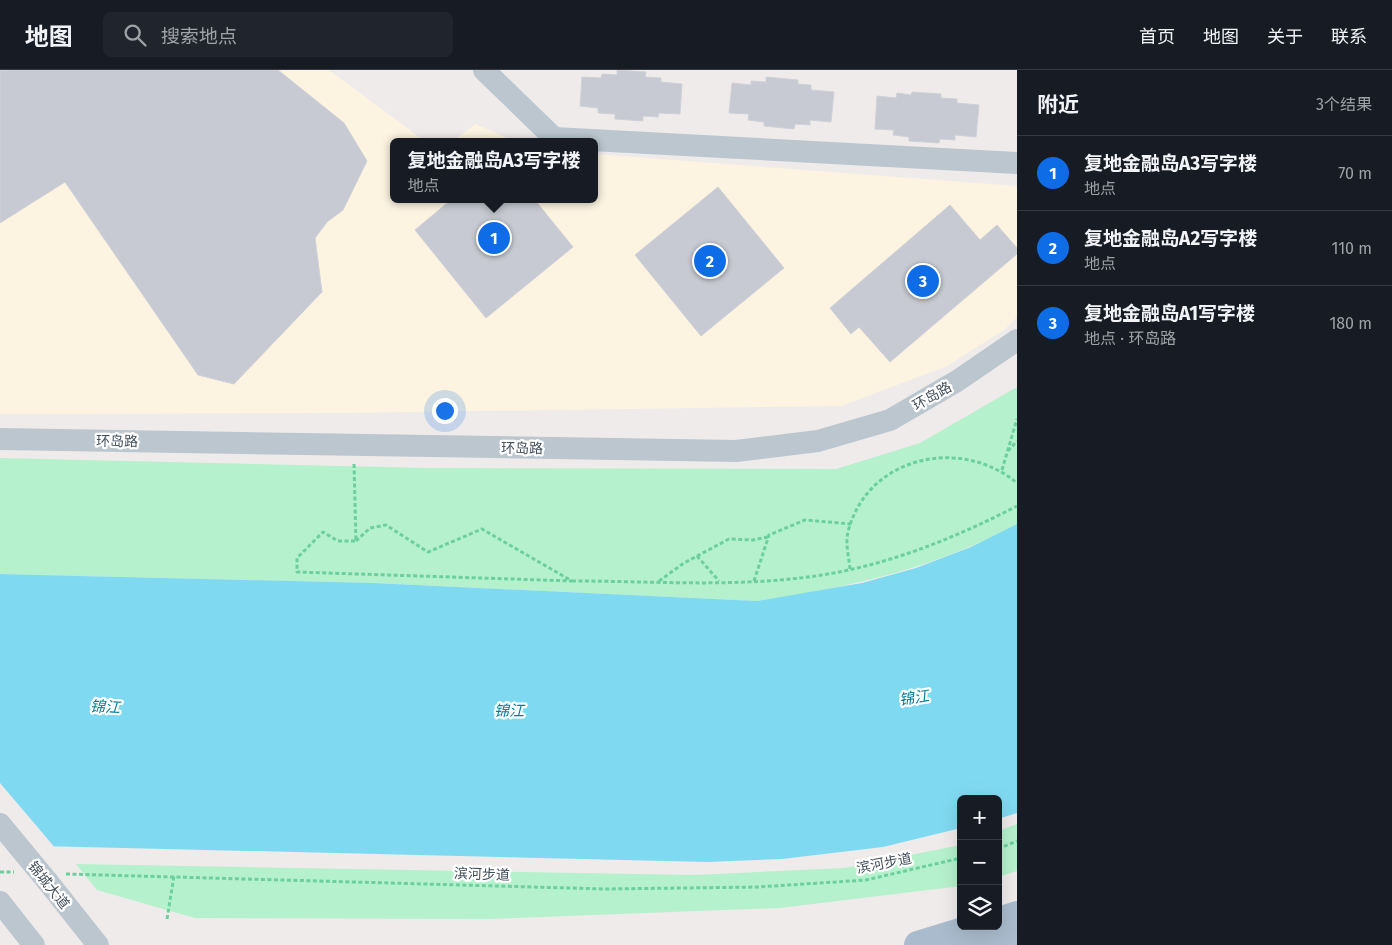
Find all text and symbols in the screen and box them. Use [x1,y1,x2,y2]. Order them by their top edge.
search box [103,12,453,57]
icon: search [121,21,149,49]
text: 地图 [25,23,73,51]
text: 搜索地点 [161,25,237,48]
text: 首页 [1139,26,1175,48]
text: 地图 [1203,26,1239,48]
text: 关于 [1267,26,1303,48]
text: 联系 [1331,26,1367,48]
text: 附近 [1037,92,1079,118]
text: 3个结果 [1316,95,1372,114]
popup [390,138,598,203]
text: 复地金融岛A3写字楼 [407,149,581,172]
text: 复地金融岛A3写字楼 [1084,152,1257,175]
text: 1 [1049,164,1057,183]
text: 70 m [1338,164,1372,183]
text: 地点 [407,176,439,195]
text: 地点 [1084,179,1116,198]
pin: 1 [478,219,510,257]
text: 复地金融岛A2写字楼 [1084,227,1257,250]
text: 2 [1049,239,1057,258]
text: 110 m [1331,239,1372,258]
pin: 2 [694,242,726,280]
text: 地点 [1084,254,1116,273]
pin: 3 [907,262,939,300]
text: 复地金融岛A1写字楼 [1084,302,1255,325]
text: 3 [1049,314,1057,333]
text: 180 m [1329,314,1372,333]
text: 地点 · 环岛路 [1084,329,1176,348]
street label: 环岛路 [910,379,955,414]
your location [432,398,458,424]
street label: 环岛路 [96,433,138,450]
street label: 环岛路 [501,440,543,457]
water label: 锦江 [898,686,932,709]
water label: 锦江 [90,697,122,717]
water label: 锦江 [494,702,526,720]
map controls [957,795,1002,930]
button: + [957,795,1002,840]
button: − [957,840,1002,885]
street label: 滨河步道 [855,850,913,877]
street label: 锦城大道 [24,858,73,912]
street label: 滨河步道 [454,865,510,884]
button: layers [957,885,1002,930]

